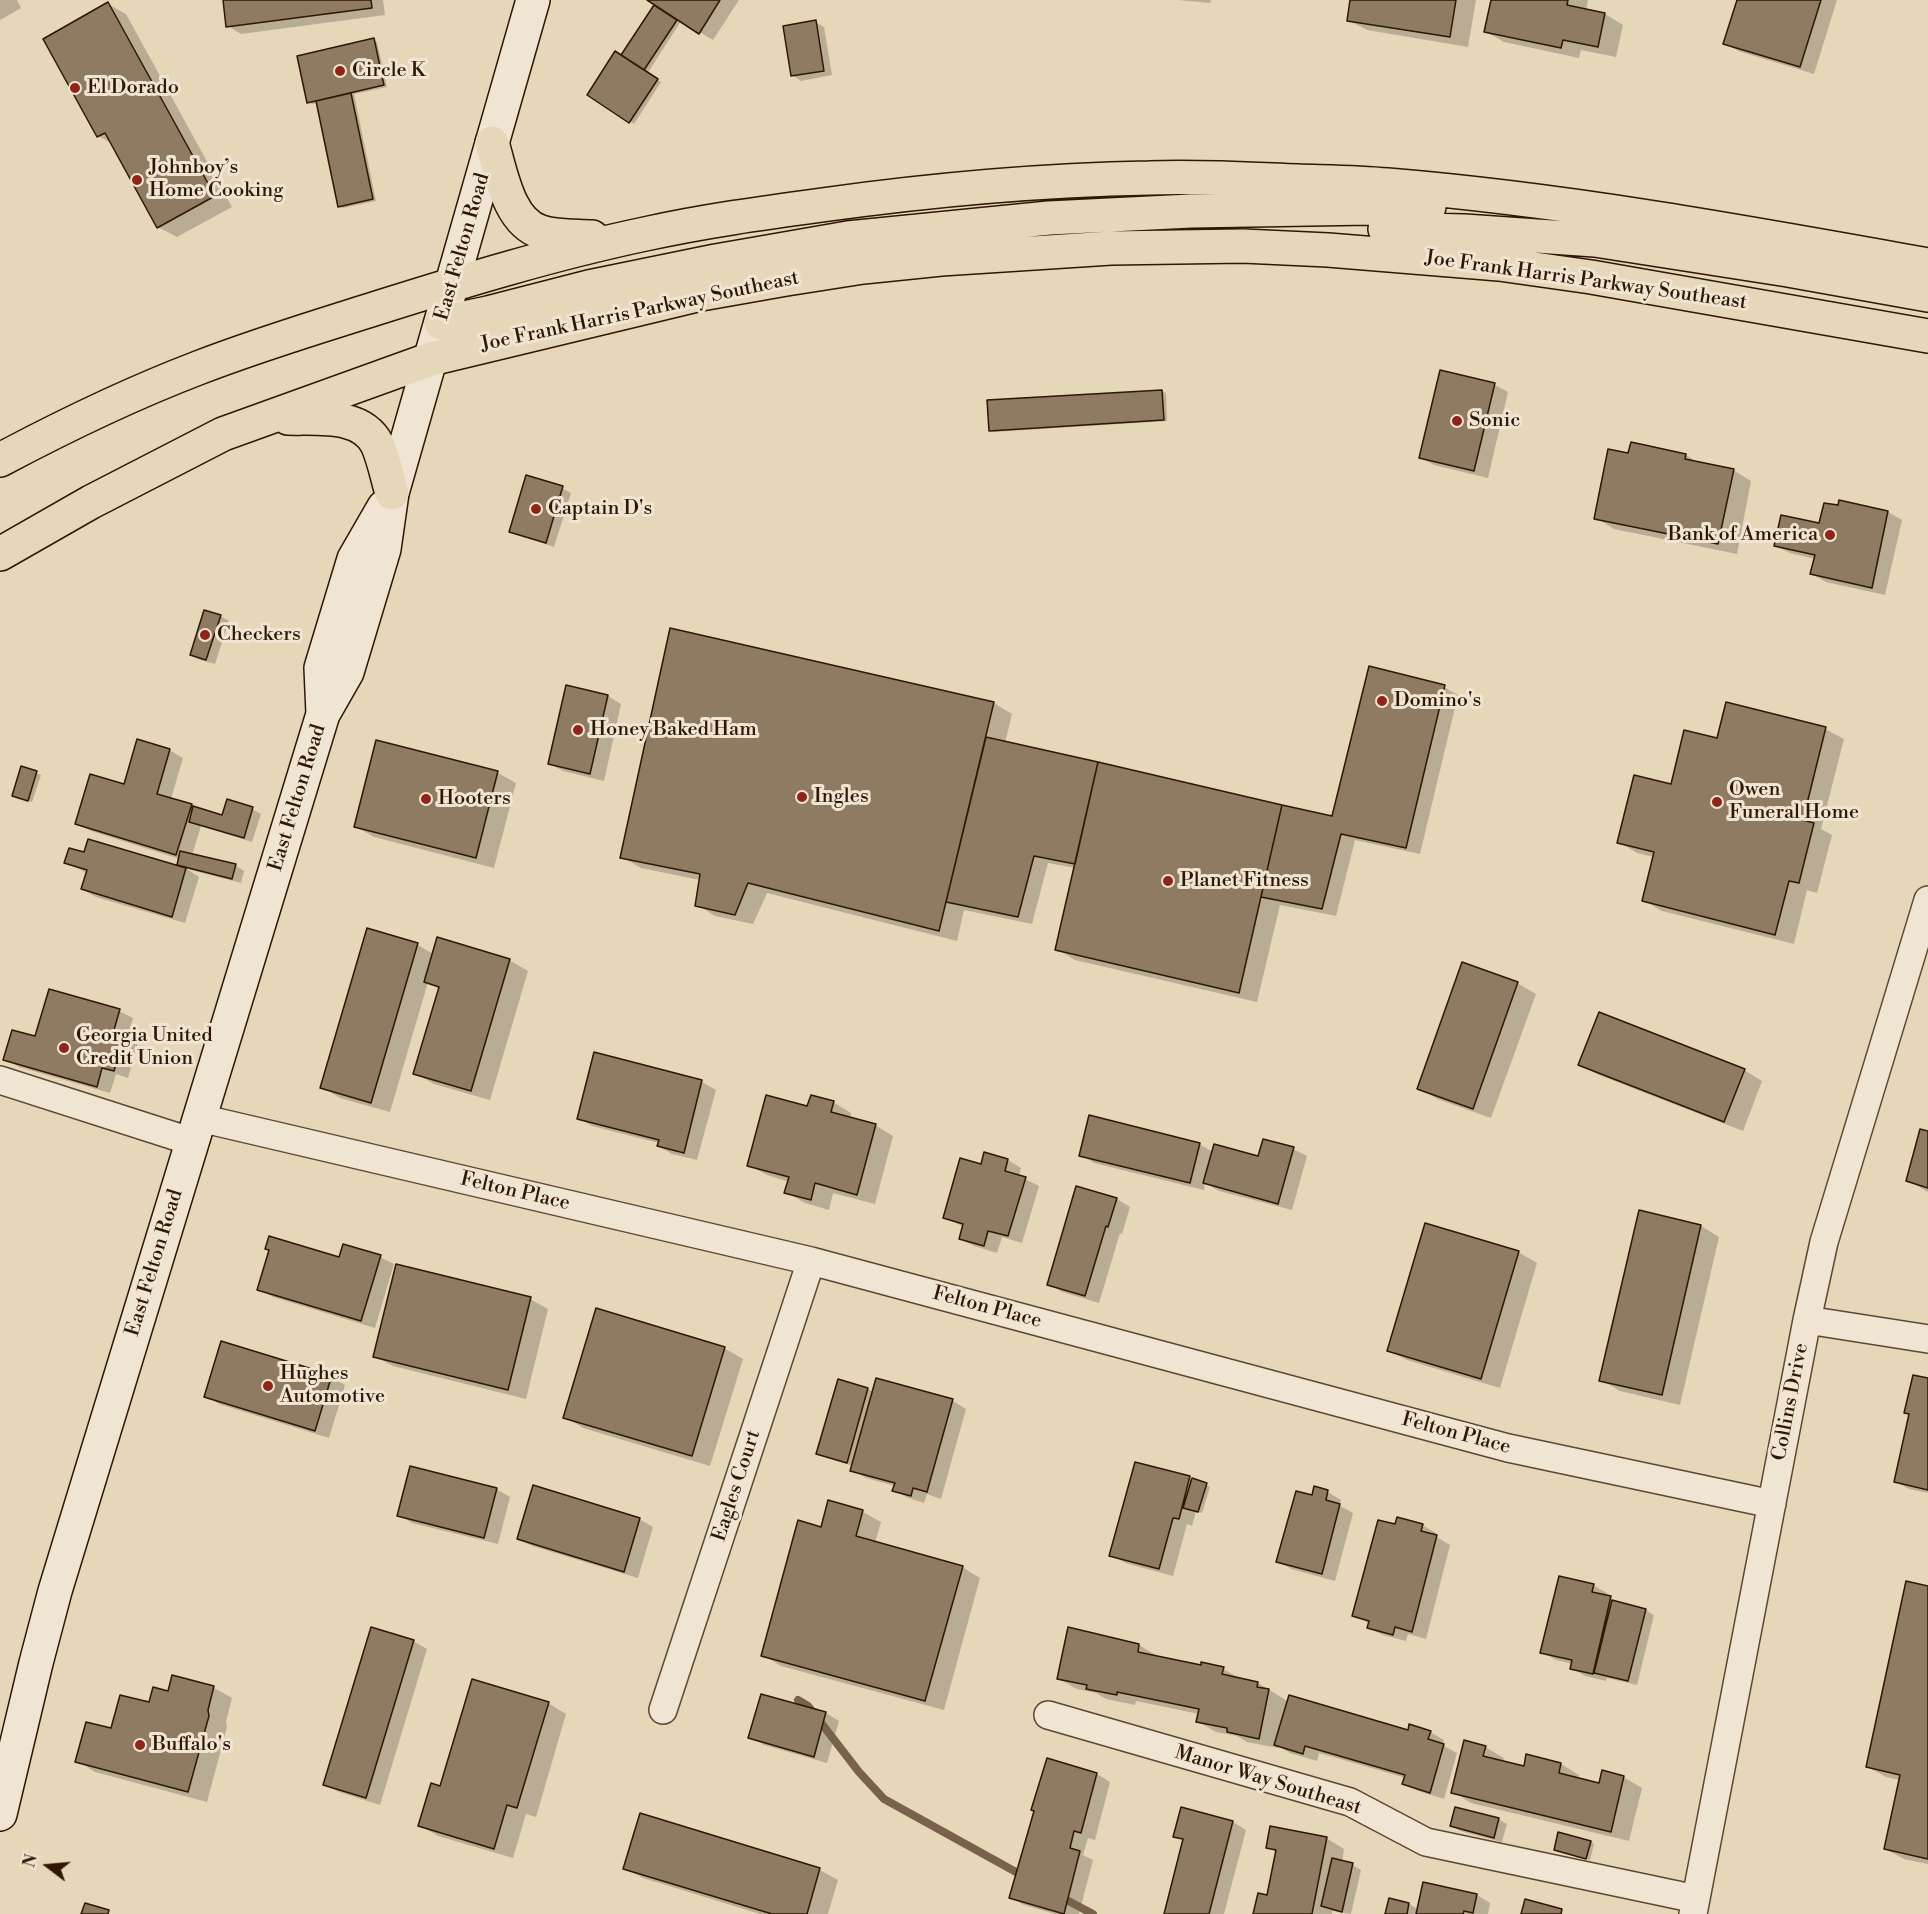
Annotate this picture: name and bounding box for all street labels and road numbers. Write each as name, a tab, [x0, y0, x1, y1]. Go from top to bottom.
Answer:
street label: East Felton Road	[430, 170, 496, 324]
street label: Joe Frank Harris Parkway Southeast	[1424, 247, 1748, 315]
street label: Joe Frank Harris Parkway Southeast	[479, 267, 801, 357]
street label: East Felton Road	[264, 722, 332, 874]
street label: Felton Place	[458, 1168, 572, 1216]
street label: East Felton Road	[121, 1187, 189, 1339]
street label: Felton Place	[930, 1282, 1044, 1334]
street label: Collins Drive	[1768, 1341, 1814, 1463]
street label: Felton Place	[1399, 1408, 1513, 1460]
street label: Eagles Court	[708, 1427, 766, 1545]
street label: Manor Way Southeast	[1172, 1741, 1364, 1821]

